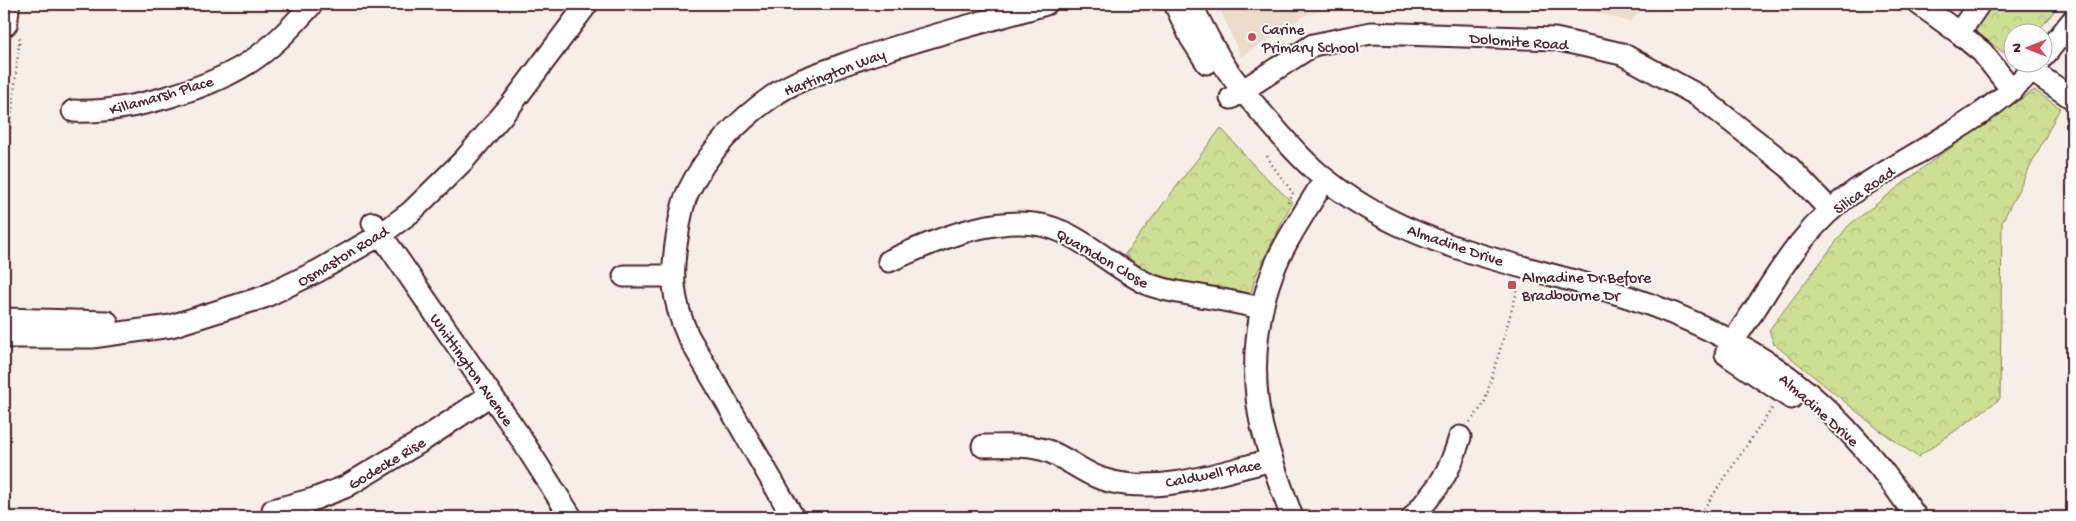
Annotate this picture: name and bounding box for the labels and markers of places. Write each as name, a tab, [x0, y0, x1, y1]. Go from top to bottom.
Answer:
place label: Carine Primary School	[1261, 22, 1359, 59]
marker: Carine Primary School	[1246, 31, 1258, 43]
place label: Almadine Dr Before Bradbourne Dr	[1521, 270, 1652, 307]
marker: Almadine Dr Before Bradbourne Dr	[1506, 279, 1518, 291]

